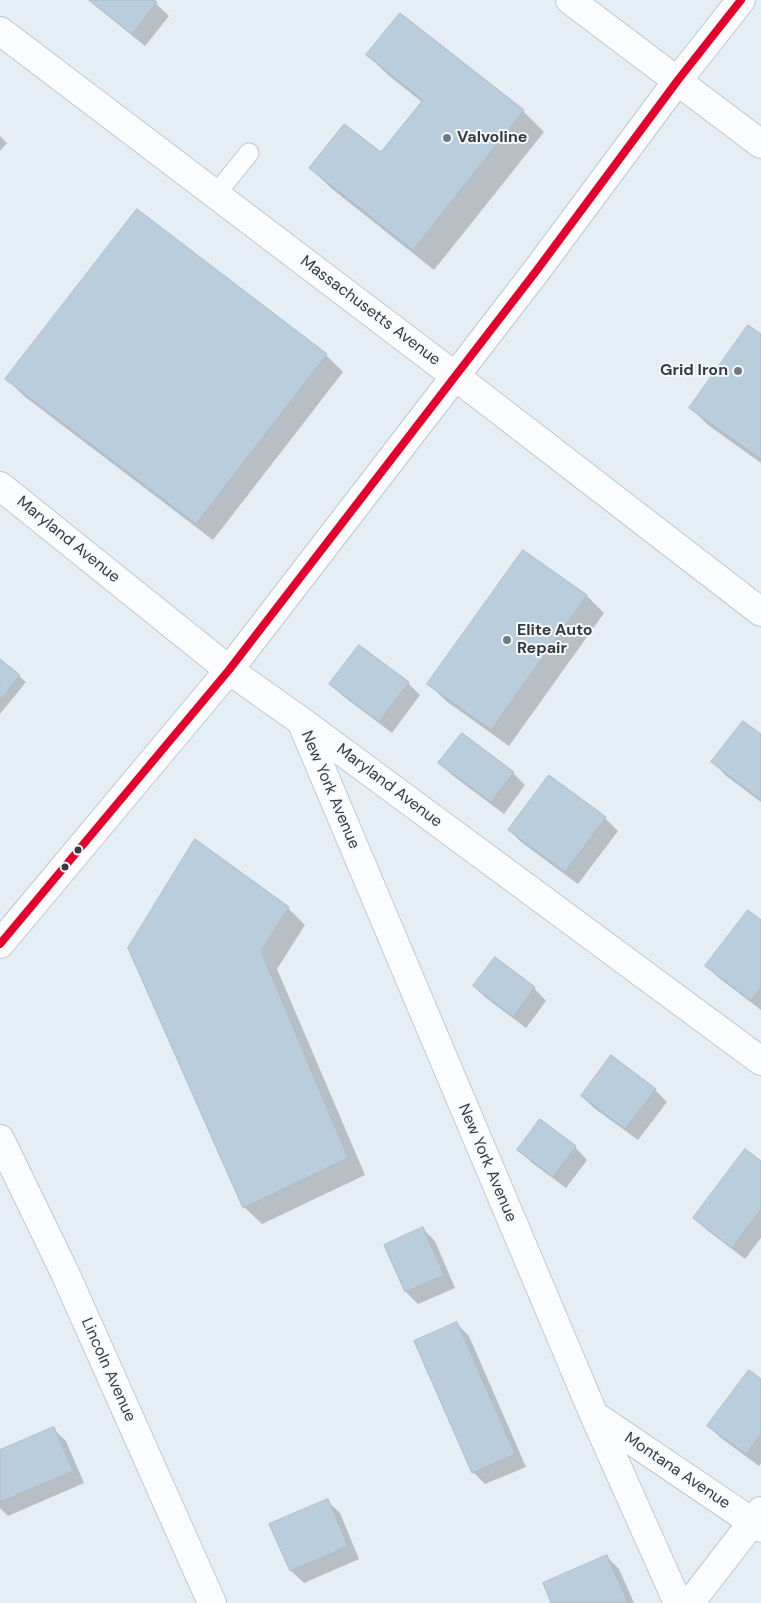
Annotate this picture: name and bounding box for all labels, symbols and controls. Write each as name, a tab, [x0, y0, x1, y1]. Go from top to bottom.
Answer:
place label: Valvoline	[457, 128, 528, 148]
marker: Valvoline	[441, 132, 453, 144]
street label: Massachusetts Avenue	[296, 252, 444, 370]
place label: Grid Iron	[660, 361, 728, 381]
marker: Grid Iron	[732, 365, 744, 377]
street label: Maryland Avenue	[13, 493, 123, 587]
place label: Elite Auto Repair	[517, 621, 593, 659]
marker: Elite Auto Repair	[501, 634, 513, 646]
street label: New York Avenue	[296, 728, 364, 852]
street label: Maryland Avenue	[332, 740, 446, 832]
unlabelled marker	[73, 845, 83, 855]
unlabelled marker	[60, 862, 70, 872]
street label: New York Avenue	[453, 1101, 521, 1225]
street label: Lincoln Avenue	[77, 1315, 139, 1425]
street label: Montana Avenue	[620, 1428, 734, 1514]

